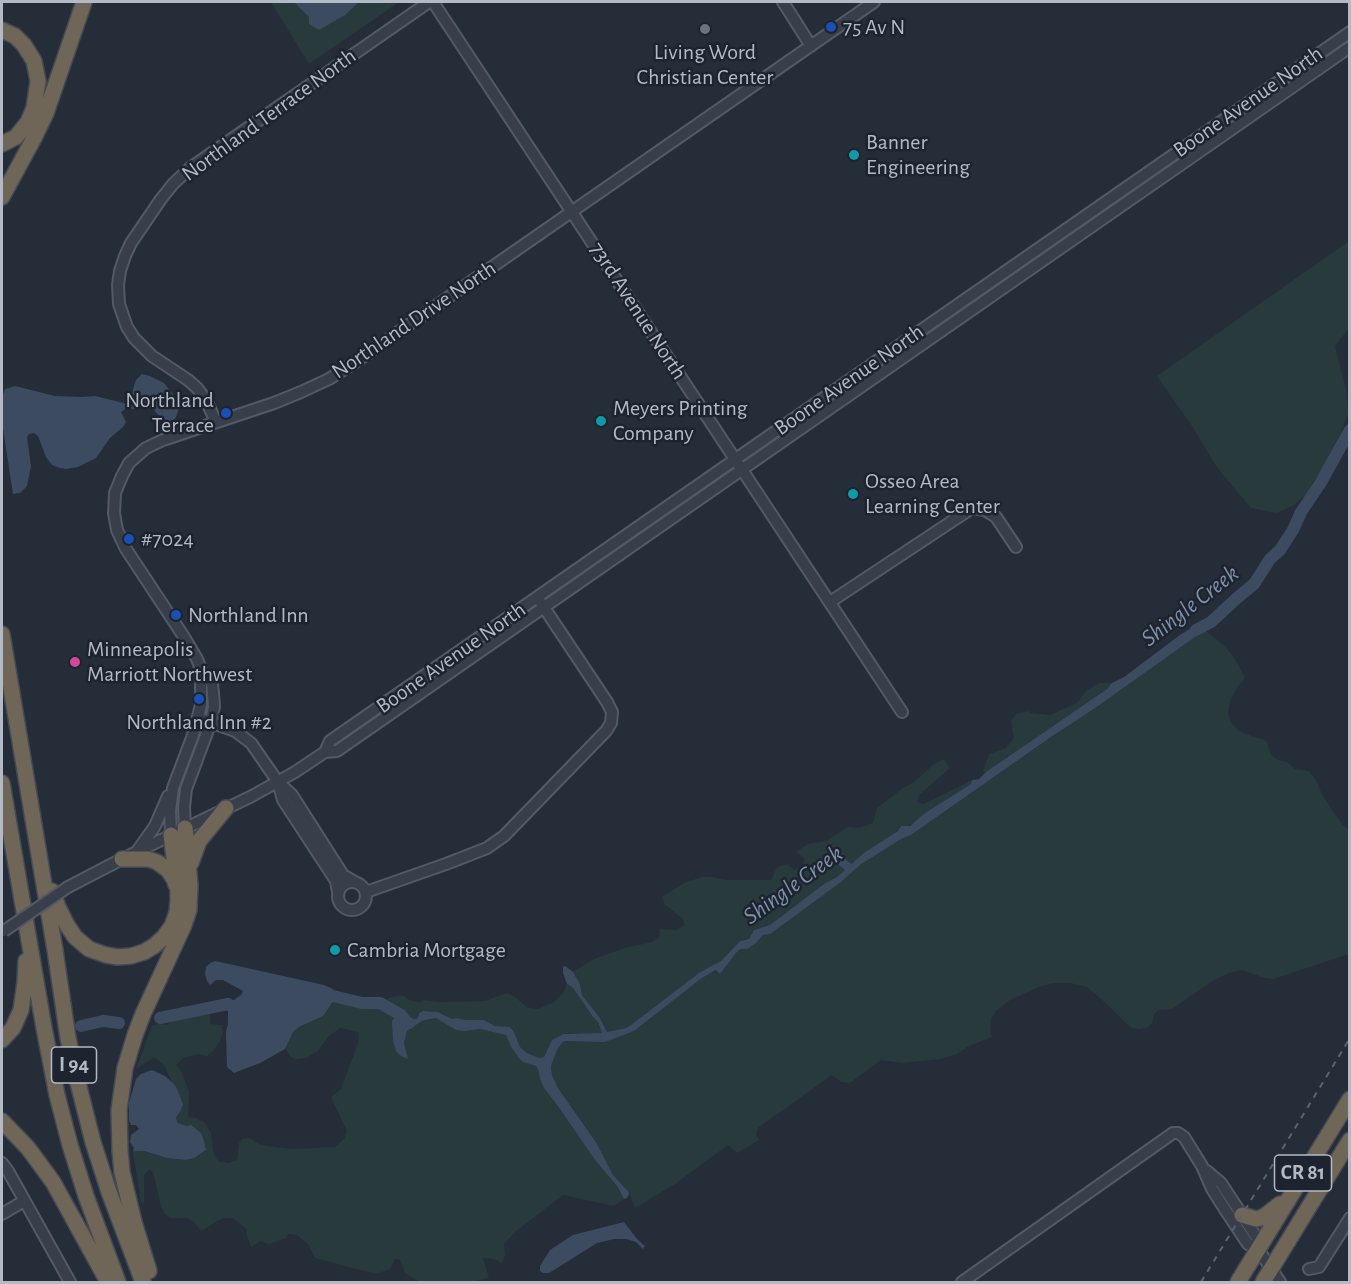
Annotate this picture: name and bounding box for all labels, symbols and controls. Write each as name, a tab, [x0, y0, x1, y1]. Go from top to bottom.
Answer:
place label: 75 Av N	[843, 14, 905, 40]
marker: 75 Av N	[824, 20, 838, 34]
marker: Living Word Christian Center	[698, 22, 712, 36]
place label: Living Word Christian Center	[637, 39, 773, 90]
street label: Boone Avenue North	[1168, 41, 1328, 163]
street label: Northland Terrace North	[177, 43, 361, 187]
place label: Banner Engineering	[866, 129, 970, 180]
marker: Banner Engineering	[847, 148, 861, 162]
street label: 73rd Avenue North	[584, 237, 692, 385]
street label: Northland Drive North	[327, 255, 501, 385]
street label: Boone Avenue North	[769, 319, 929, 441]
place label: Northland Terrace	[125, 387, 214, 439]
place label: Meyers Printing Company	[613, 395, 747, 446]
marker: Northland Terrace	[219, 406, 233, 420]
marker: Meyers Printing Company	[594, 414, 608, 428]
place label: Osseo Area Learning Center	[865, 468, 1000, 520]
marker: Osseo Area Learning Center	[846, 487, 860, 501]
place label: #7024	[141, 526, 194, 552]
marker: #7024	[122, 532, 136, 546]
water label: Shingle Creek	[1135, 559, 1245, 653]
street label: Boone Avenue North	[371, 597, 531, 719]
place label: Northland Inn	[188, 602, 309, 628]
marker: Northland Inn	[169, 608, 183, 622]
place label: Minneapolis Marriott Northwest	[87, 636, 252, 688]
marker: Minneapolis Marriott Northwest	[68, 655, 82, 669]
marker: Northland Inn #2	[192, 692, 206, 706]
place label: Northland Inn #2	[126, 709, 272, 735]
water label: Shingle Creek	[738, 839, 848, 931]
place label: Cambria Mortgage	[347, 937, 506, 963]
marker: Cambria Mortgage	[328, 943, 342, 957]
road number: I 94	[52, 1047, 97, 1083]
road number: CR 81	[1274, 1155, 1332, 1191]

